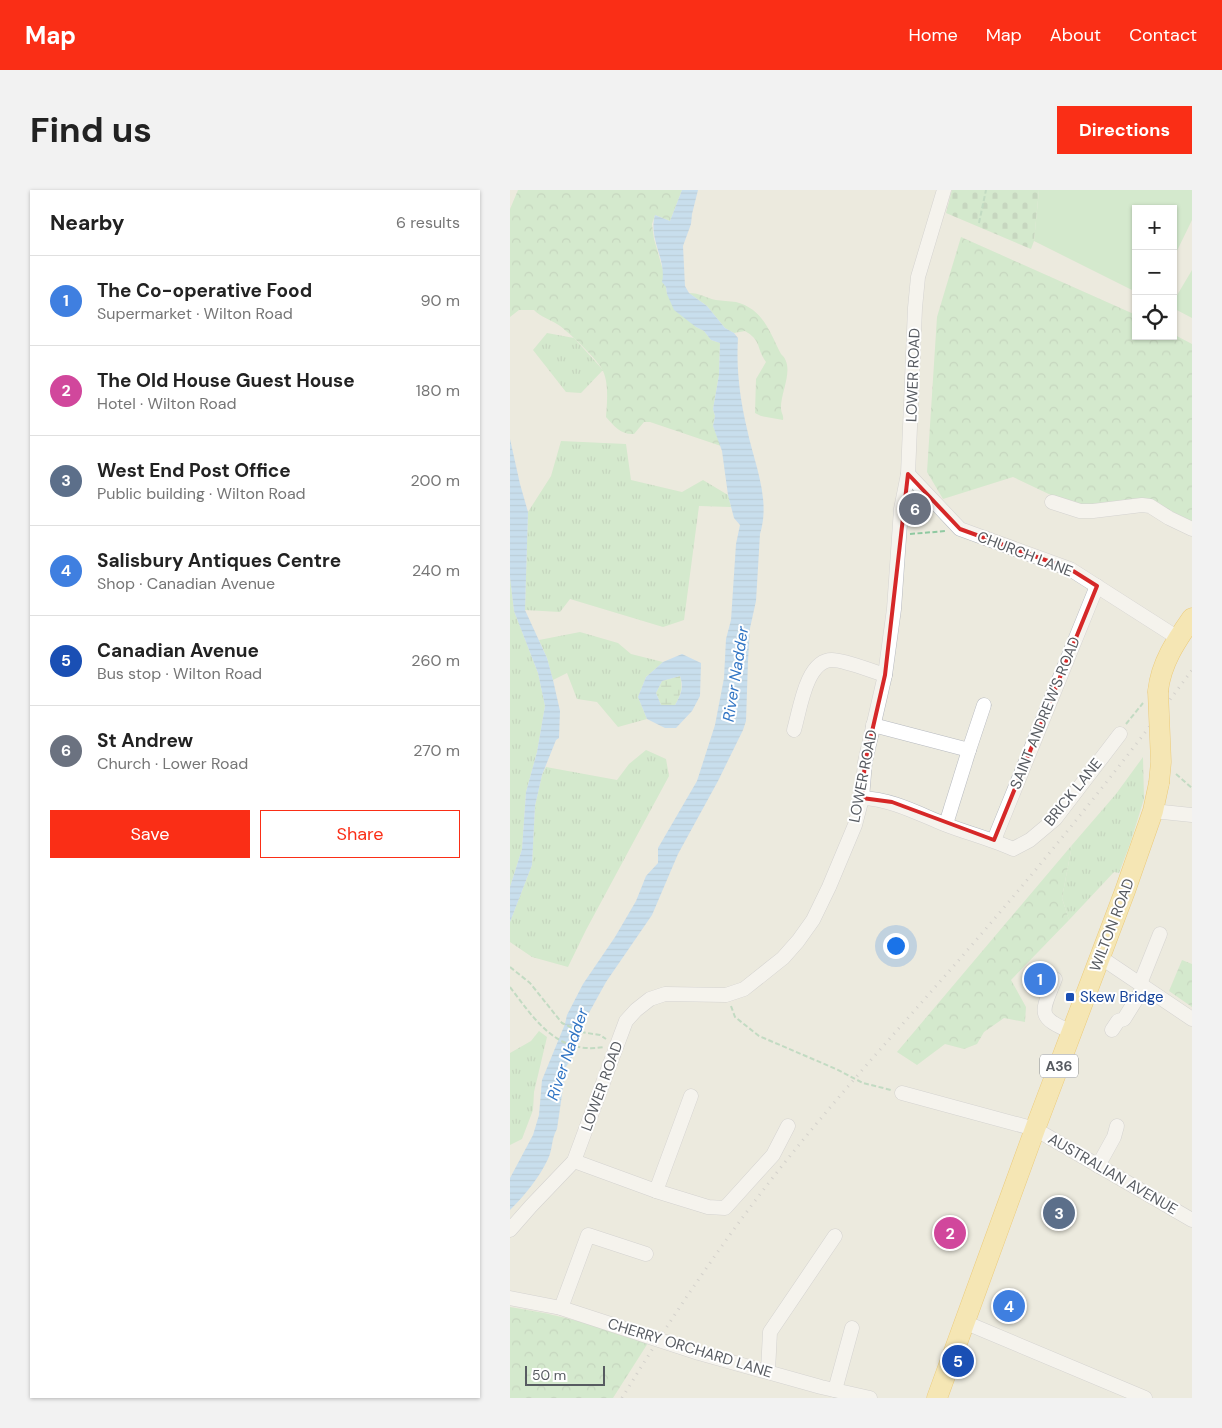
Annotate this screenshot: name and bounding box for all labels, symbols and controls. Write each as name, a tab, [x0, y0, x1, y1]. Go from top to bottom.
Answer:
text: Map	[25, 20, 76, 51]
text: Home	[908, 23, 958, 47]
text: Map	[986, 23, 1022, 47]
text: About	[1050, 23, 1101, 47]
text: Contact	[1129, 23, 1197, 47]
button: Directions	[1057, 106, 1192, 154]
text: Find us	[30, 107, 152, 153]
map controls	[1132, 205, 1177, 340]
button: +	[1132, 205, 1177, 250]
text: Nearby	[50, 209, 124, 237]
text: 6 results	[396, 212, 460, 233]
button: −	[1132, 250, 1177, 295]
text: The Co-operative Food	[97, 278, 312, 303]
text: 1	[63, 290, 69, 311]
text: 90 m	[420, 290, 460, 311]
button: locate	[1132, 295, 1177, 340]
text: Supermarket · Wilton Road	[97, 303, 293, 324]
street label: LOWER ROAD	[901, 328, 925, 422]
text: The Old House Guest House	[97, 368, 355, 393]
text: 2	[61, 380, 71, 401]
text: 180 m	[416, 380, 460, 401]
text: Hotel · Wilton Road	[97, 393, 237, 414]
text: West End Post Office	[97, 458, 291, 483]
text: 3	[61, 470, 71, 491]
text: 200 m	[411, 470, 460, 491]
text: Public building · Wilton Road	[97, 483, 306, 504]
pin: 6	[899, 490, 931, 528]
street label: CHURCH LANE	[974, 526, 1076, 582]
text: Salisbury Antiques Centre	[97, 548, 341, 573]
text: 4	[61, 560, 71, 581]
text: 240 m	[412, 560, 460, 581]
text: Shop · Canadian Avenue	[97, 573, 275, 594]
water label: River Nadder	[718, 624, 754, 723]
street label: SAINT ANDREW'S ROAD	[1005, 634, 1085, 792]
text: Canadian Avenue	[97, 638, 259, 663]
text: 5	[61, 650, 71, 671]
text: 260 m	[411, 650, 460, 671]
text: Bus stop · Wilton Road	[97, 663, 262, 684]
text: St Andrew	[97, 728, 193, 753]
street label: LOWER ROAD	[844, 728, 882, 824]
text: 6	[61, 740, 71, 761]
text: 270 m	[413, 740, 460, 761]
text: Church · Lower Road	[97, 753, 248, 774]
street label: BRICK LANE	[1040, 754, 1106, 830]
button: Save	[50, 810, 250, 858]
button: Share	[260, 810, 460, 858]
street label: WILTON ROAD	[1085, 876, 1139, 974]
your location	[883, 933, 909, 959]
pin: 1	[1024, 960, 1056, 998]
place label: Skew Bridge	[1080, 987, 1164, 1007]
marker: Skew Bridge	[1064, 991, 1076, 1003]
water label: River Nadder	[542, 1004, 593, 1103]
street label: LOWER ROAD	[577, 1038, 627, 1134]
road number: A36	[1040, 1054, 1078, 1078]
street label: AUSTRALIAN AVENUE	[1045, 1129, 1181, 1219]
pin: 3	[1043, 1194, 1075, 1232]
pin: 2	[934, 1214, 966, 1252]
pin: 4	[993, 1287, 1025, 1325]
street label: CHERRY ORCHARD LANE	[605, 1313, 775, 1383]
pin: 5	[942, 1342, 974, 1380]
scale bar	[525, 1363, 605, 1386]
text: 50 m	[532, 1366, 566, 1384]

